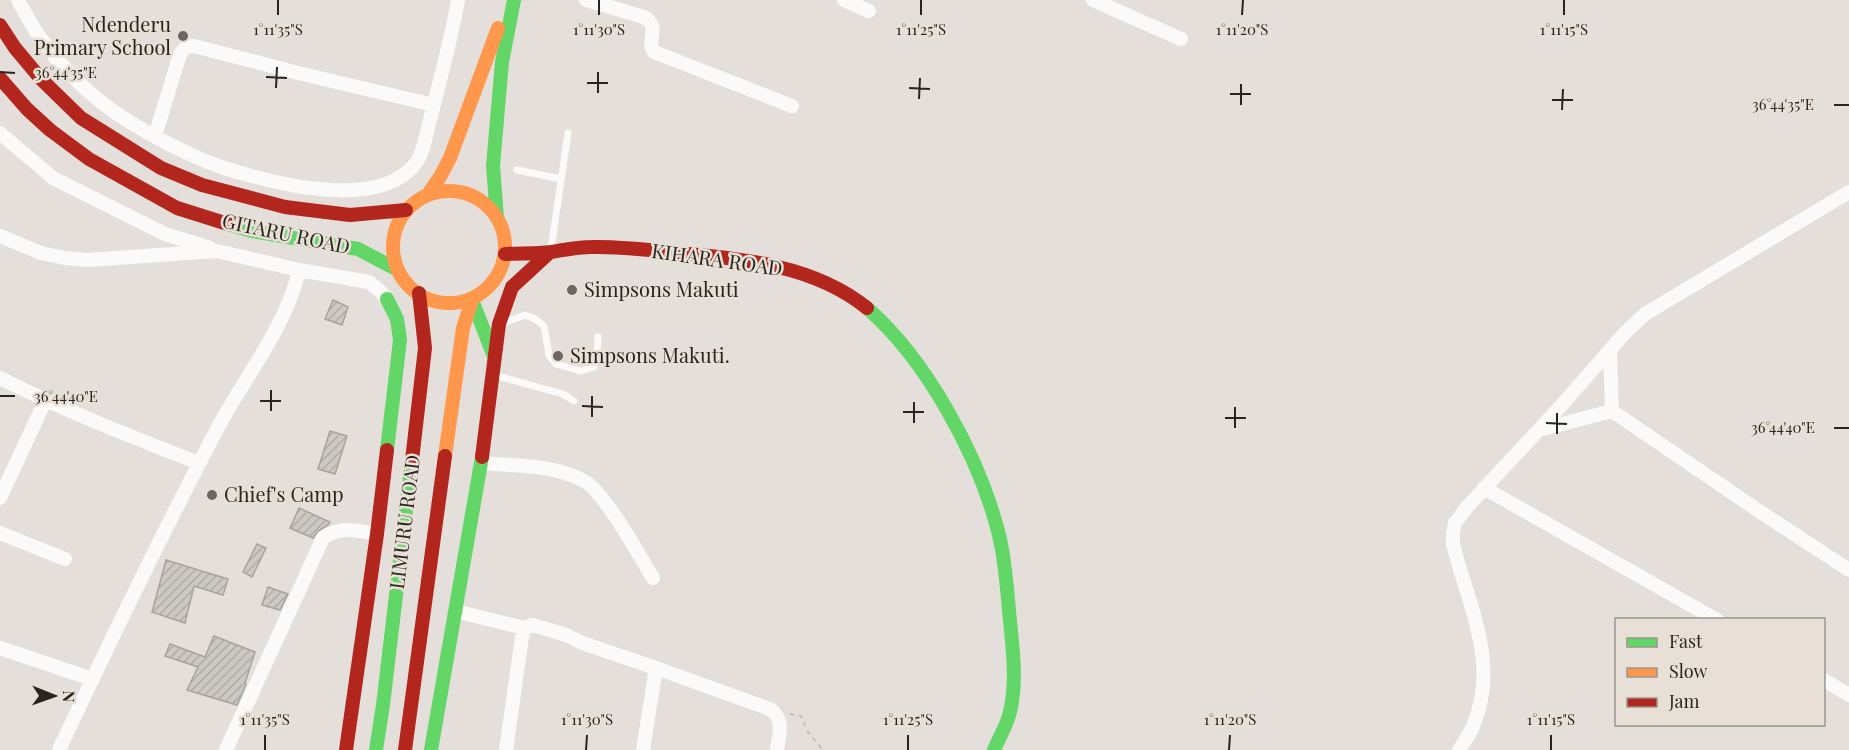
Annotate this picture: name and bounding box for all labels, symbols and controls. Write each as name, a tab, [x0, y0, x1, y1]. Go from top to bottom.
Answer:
place label: Ndenderu Primary School	[34, 10, 171, 60]
text: 1°11'35"S	[253, 19, 303, 39]
text: 1°11'30"S	[573, 19, 625, 39]
text: 1°11'25"S	[896, 19, 946, 39]
text: 1°11'20"S	[1216, 19, 1268, 39]
text: 1°11'15"S	[1540, 19, 1588, 39]
marker: Ndenderu Primary School	[176, 29, 190, 43]
text: 36°44'35"E	[35, 62, 97, 82]
text: 36°44'35"E	[1752, 94, 1814, 114]
street label: GITARU ROAD	[220, 206, 353, 259]
street label: KIHARA ROAD	[650, 236, 784, 281]
place label: Simpsons Makuti	[584, 275, 739, 302]
marker: Simpsons Makuti	[565, 283, 579, 297]
place label: Simpsons Makuti.	[570, 341, 730, 368]
marker: Simpsons Makuti.	[551, 349, 565, 363]
text: 36°44'40"E	[34, 386, 98, 406]
text: 36°44'40"E	[1751, 417, 1815, 437]
street label: LIMURU ROAD	[382, 453, 425, 591]
place label: Chief's Camp	[224, 480, 344, 507]
marker: Chief's Camp	[205, 488, 219, 502]
legend	[1615, 618, 1825, 726]
text: Fast	[1669, 629, 1703, 653]
text: Slow	[1669, 659, 1707, 683]
north arrow	[24, 666, 84, 726]
text: Jam	[1668, 689, 1699, 713]
text: N	[59, 690, 80, 703]
text: 1°11'35"S	[240, 709, 290, 729]
text: 1°11'30"S	[561, 709, 613, 729]
text: 1°11'25"S	[883, 709, 933, 729]
text: 1°11'20"S	[1204, 709, 1256, 729]
text: 1°11'15"S	[1527, 709, 1575, 729]

